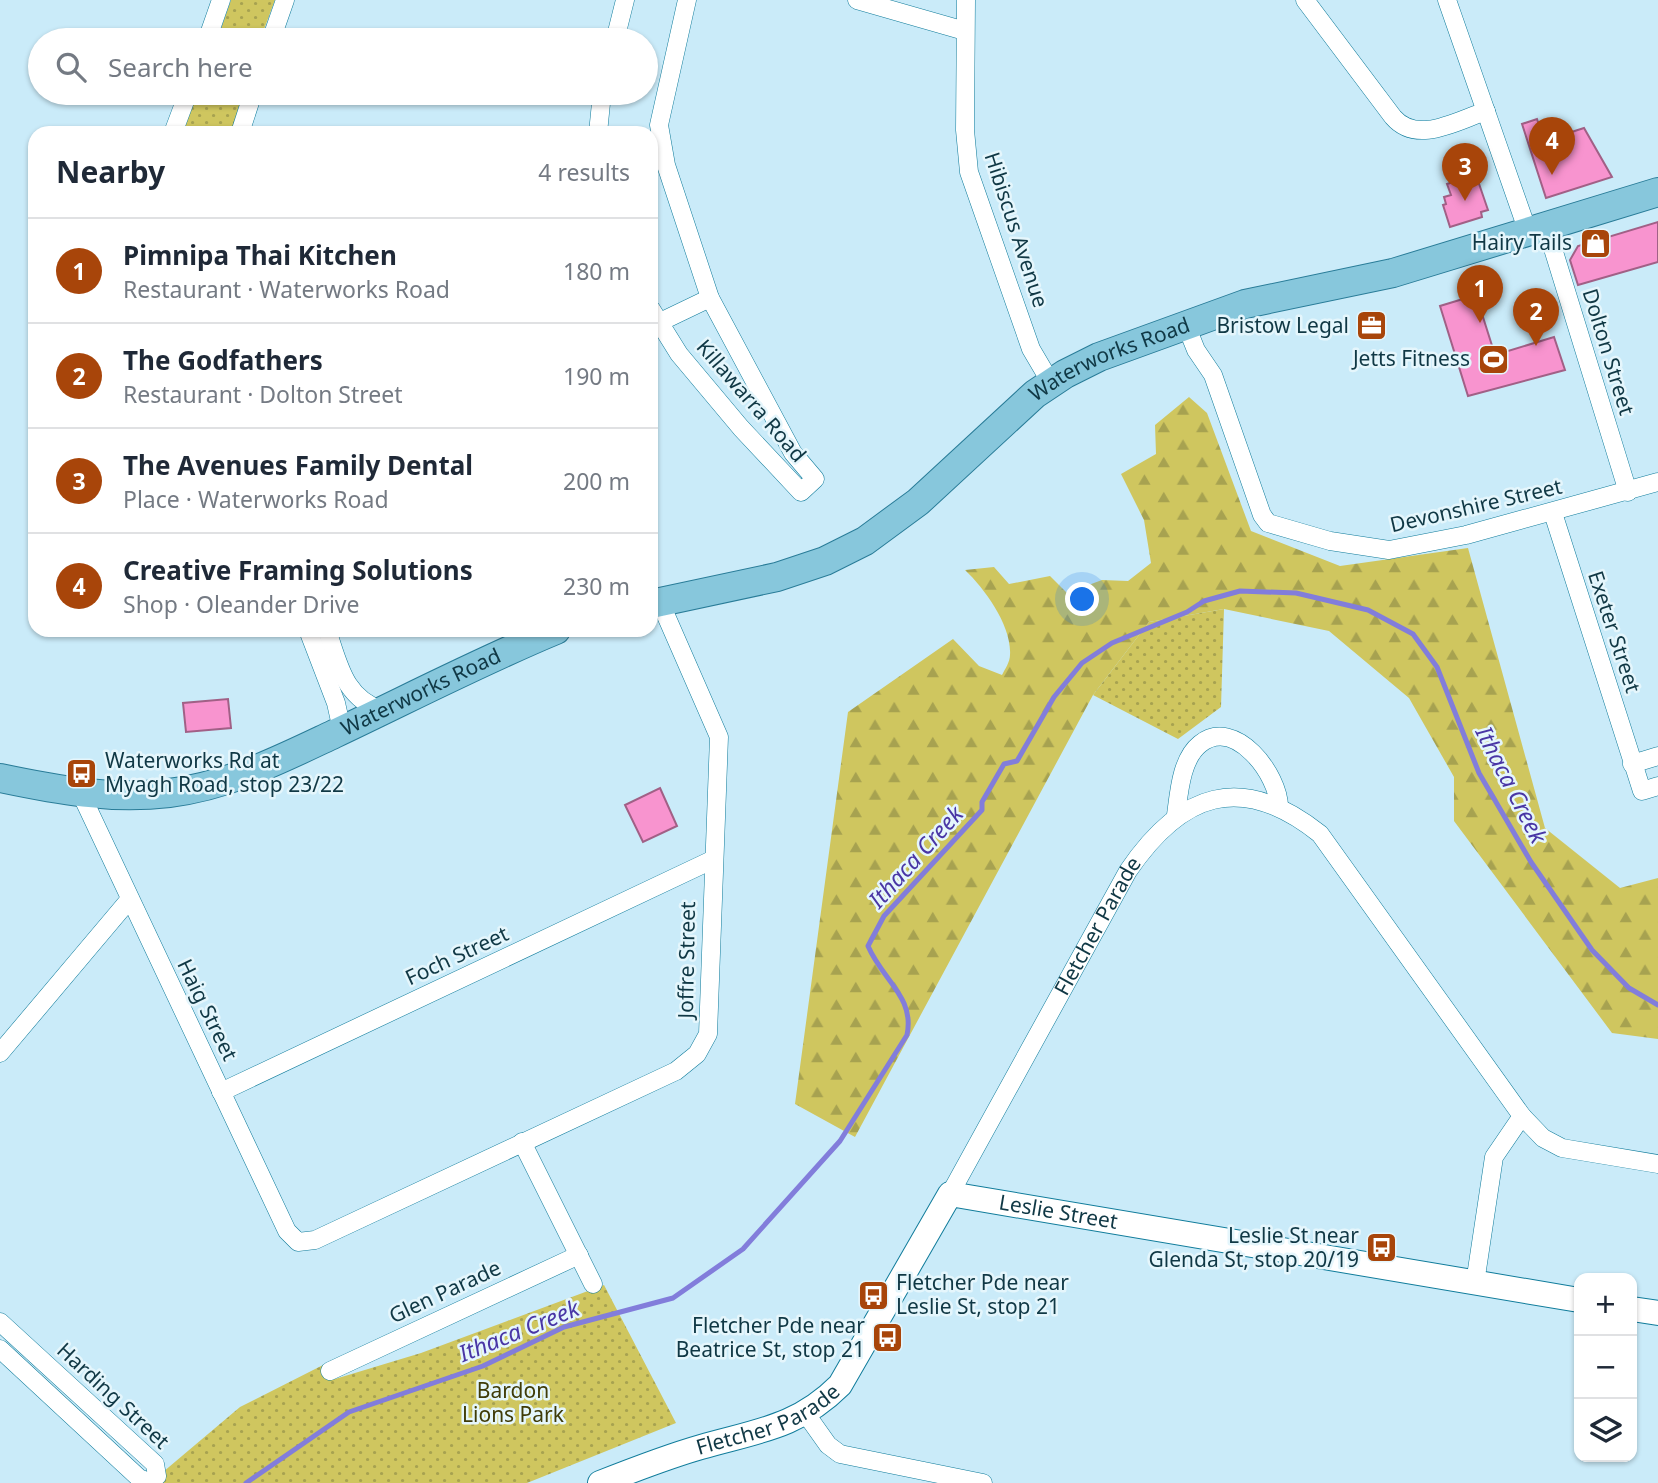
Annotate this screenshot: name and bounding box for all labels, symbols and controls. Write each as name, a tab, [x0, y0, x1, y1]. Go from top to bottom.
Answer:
search box	[28, 28, 658, 105]
icon: search	[52, 48, 90, 86]
text: Search here	[108, 49, 253, 85]
pin: 4	[1529, 117, 1575, 175]
pin: 3	[1442, 143, 1488, 201]
street label: Hibiscus Avenue	[979, 148, 1055, 311]
text: Nearby	[56, 151, 165, 192]
text: 4 results	[538, 156, 630, 188]
shop icon: Hairy Tails	[1578, 226, 1612, 260]
place label: Hairy Tails	[1472, 228, 1572, 256]
text: Pimnipa Thai Kitchen	[123, 237, 397, 273]
text: 1	[72, 255, 86, 287]
text: 180 m	[563, 255, 630, 287]
pin: 1	[1457, 265, 1503, 323]
text: Restaurant · Waterworks Road	[123, 273, 450, 305]
street label: Dolton Street	[1576, 285, 1642, 419]
pin: 2	[1513, 288, 1559, 346]
office icon: Bristow Legal	[1355, 309, 1389, 343]
street label: Waterworks Road	[1023, 310, 1194, 407]
place label: Bristow Legal	[1216, 311, 1349, 339]
street label: Killawarra Road	[691, 333, 813, 468]
text: The Godfathers	[123, 342, 323, 378]
sports icon: Jetts Fitness	[1476, 342, 1510, 376]
place label: Jetts Fitness	[1351, 344, 1470, 372]
text: 2	[72, 360, 86, 392]
text: 190 m	[563, 360, 630, 392]
text: Restaurant · Dolton Street	[123, 378, 403, 410]
text: The Avenues Family Dental	[123, 447, 473, 483]
text: 3	[72, 465, 86, 497]
text: 200 m	[563, 465, 630, 497]
street label: Devonshire Street	[1387, 472, 1565, 538]
text: Place · Waterworks Road	[123, 483, 389, 515]
text: Creative Framing Solutions	[123, 552, 473, 588]
street label: Exeter Street	[1582, 567, 1648, 697]
text: 4	[72, 570, 86, 602]
text: 230 m	[563, 570, 630, 602]
your location	[1065, 582, 1099, 616]
text: Shop · Oleander Drive	[123, 588, 360, 620]
street label: Waterworks Road	[336, 641, 505, 742]
water label: Ithaca Creek	[1468, 720, 1556, 850]
place label: Waterworks Rd at Myagh Road, stop 23/22	[105, 746, 344, 798]
bus stop icon: Waterworks Rd at Myagh Road, stop 23/22	[65, 756, 99, 790]
water label: Ithaca Creek	[860, 797, 971, 915]
street label: Fletcher Parade	[1047, 850, 1147, 1000]
street label: Joffre Street	[671, 901, 701, 1021]
street label: Foch Street	[400, 919, 513, 991]
street label: Haig Street	[171, 954, 245, 1065]
street label: Leslie Street	[997, 1188, 1120, 1235]
place label: Leslie St near Glenda St, stop 20/19	[1149, 1221, 1359, 1273]
bus stop icon: Leslie St near Glenda St, stop 20/19	[1365, 1231, 1399, 1265]
street label: Glen Parade	[384, 1253, 505, 1329]
place label: Fletcher Pde near Leslie St, stop 21	[896, 1268, 1069, 1320]
map controls	[1574, 1273, 1637, 1462]
button: +	[1574, 1273, 1637, 1336]
bus stop icon: Fletcher Pde near Leslie St, stop 21	[856, 1278, 890, 1312]
water label: Ithaca Creek	[453, 1291, 585, 1369]
place label: Fletcher Pde near Beatrice St, stop 21	[676, 1311, 865, 1363]
bus stop icon: Fletcher Pde near Beatrice St, stop 21	[871, 1321, 905, 1355]
street label: Harding Street	[52, 1336, 176, 1455]
button: −	[1574, 1336, 1637, 1399]
park label: Bardon Lions Park	[462, 1376, 565, 1428]
street label: Fletcher Parade	[693, 1377, 845, 1461]
button: layers	[1574, 1399, 1637, 1462]

